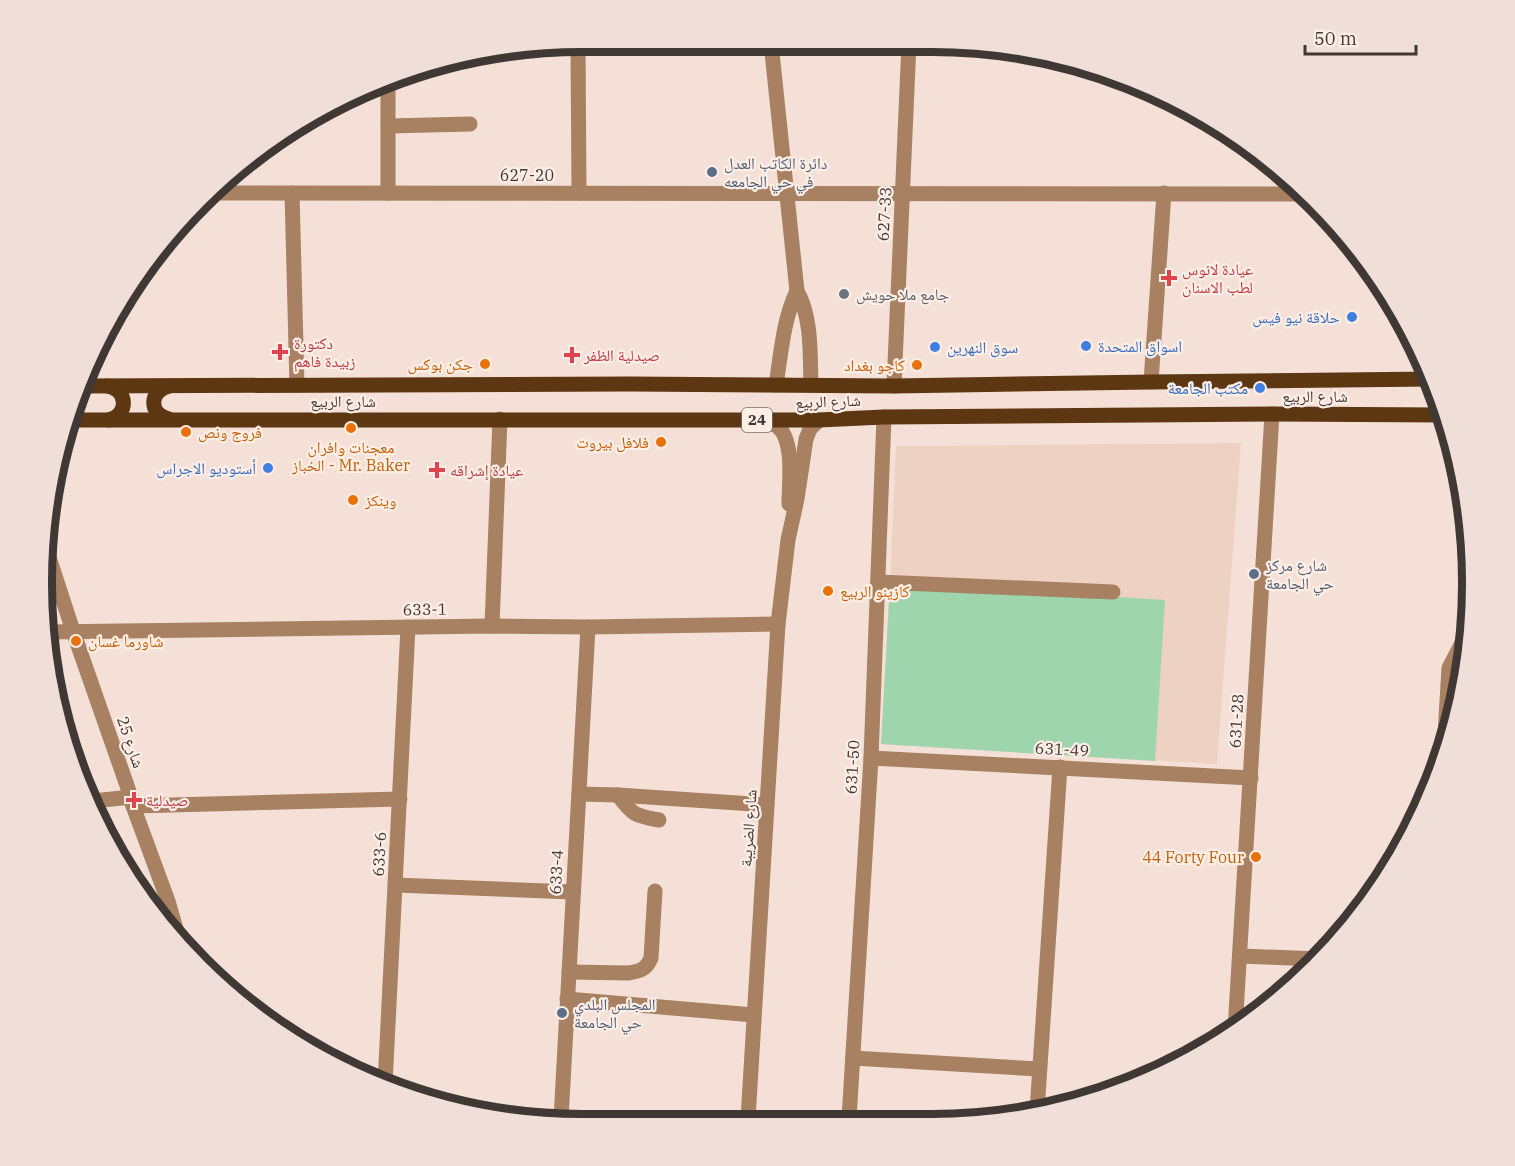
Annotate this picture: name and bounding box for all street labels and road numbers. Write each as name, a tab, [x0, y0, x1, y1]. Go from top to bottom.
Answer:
street label: 627-20	[500, 165, 554, 185]
street label: 627-33	[873, 186, 895, 242]
street label: شارع الربيع	[1282, 386, 1348, 407]
street label: شارع الربيع	[795, 390, 861, 413]
street label: شارع الربيع	[310, 391, 376, 412]
road number: 24	[742, 408, 772, 432]
street label: 633-1	[402, 599, 448, 619]
street label: 631-28	[1225, 693, 1247, 749]
street label: شارع 25	[112, 714, 149, 771]
street label: 631-49	[1034, 738, 1090, 760]
street label: 631-50	[841, 739, 863, 795]
street label: شارع الضريبة	[735, 789, 762, 867]
street label: 633-6	[368, 831, 390, 877]
street label: 633-4	[545, 849, 567, 895]

